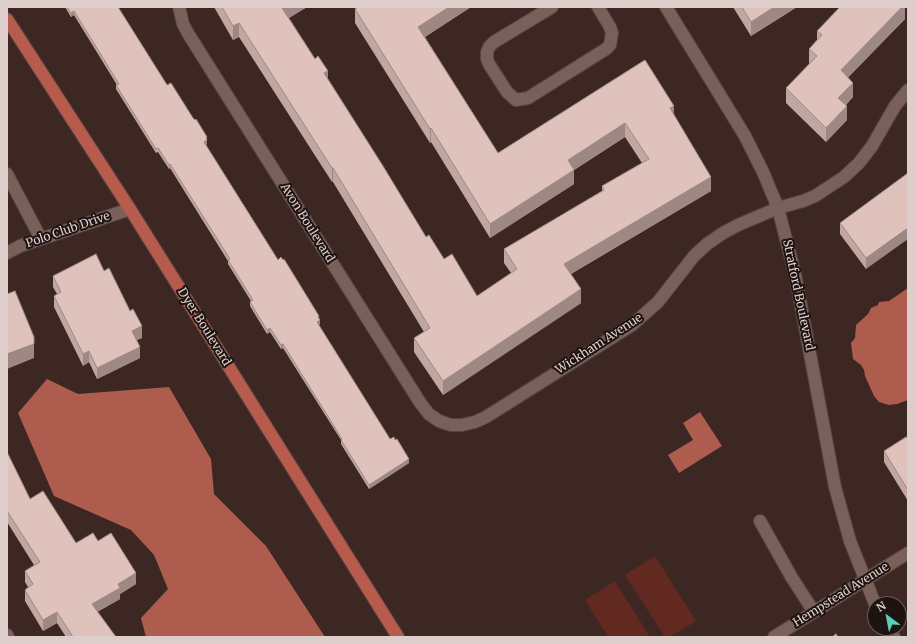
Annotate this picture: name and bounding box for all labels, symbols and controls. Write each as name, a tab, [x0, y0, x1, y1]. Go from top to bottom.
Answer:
street label: Avon Boulevard	[277, 181, 337, 265]
street label: Polo Club Drive	[24, 209, 112, 251]
street label: Stratford Boulevard	[779, 238, 817, 352]
street label: Dyer Boulevard	[174, 285, 234, 369]
street label: Wickham Avenue	[553, 311, 645, 377]
street label: Hempstead Avenue	[791, 560, 891, 630]
north arrow	[867, 596, 907, 636]
text: N	[874, 598, 889, 615]

